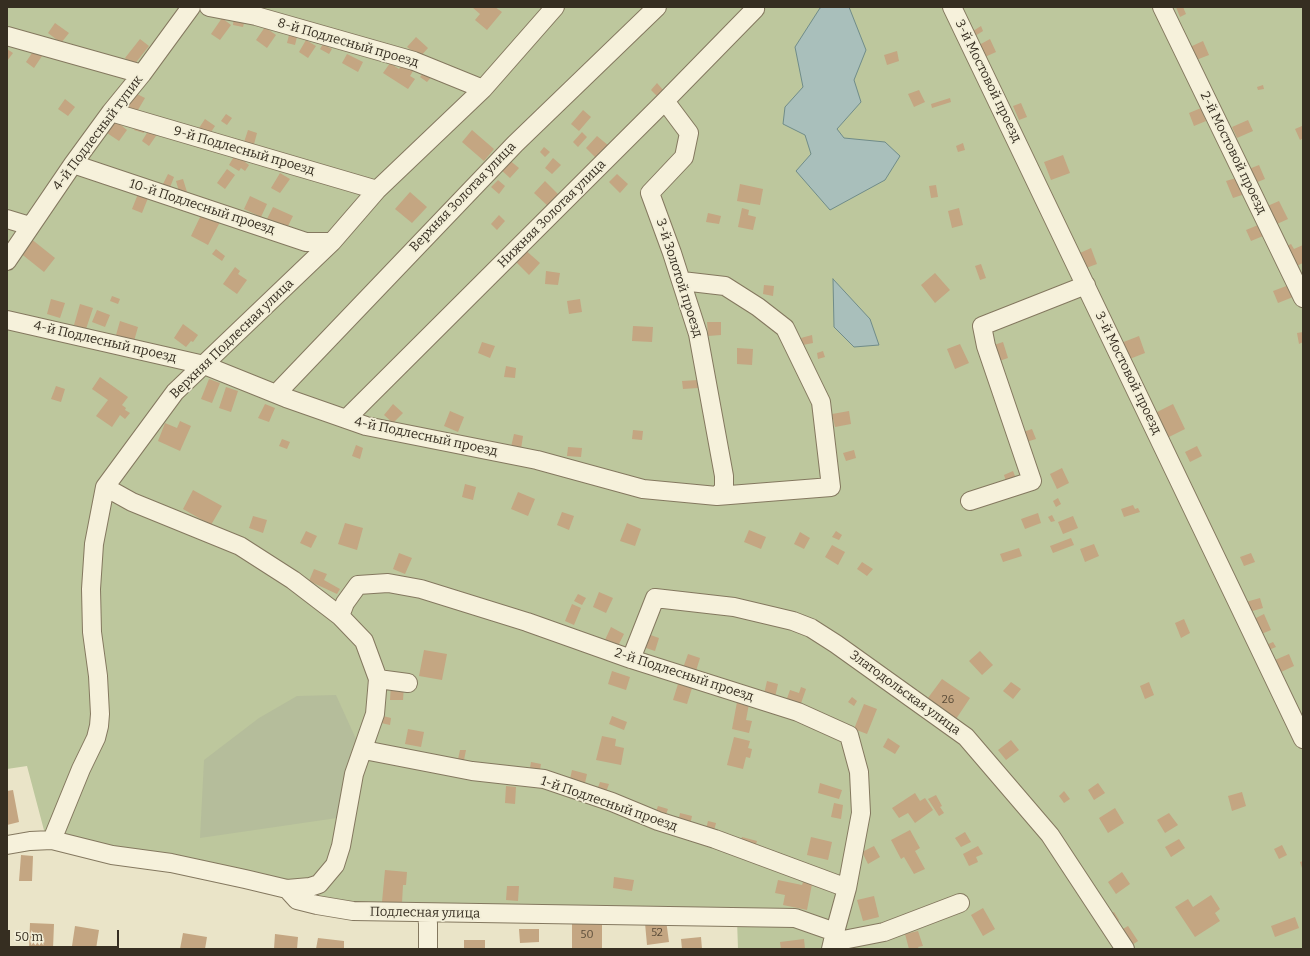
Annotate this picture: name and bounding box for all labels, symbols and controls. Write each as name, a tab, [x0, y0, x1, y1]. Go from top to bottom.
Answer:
street label: 8-й Подлесный проезд	[276, 15, 420, 71]
street label: 3-й Мостовой проезд	[952, 17, 1024, 145]
street label: 4-й Подлесный тупик	[50, 72, 146, 194]
street label: 2-й Мостовой проезд	[1197, 89, 1269, 217]
street label: 9-й Подлесный проезд	[172, 123, 316, 179]
street label: Верхняя Золотая улица	[407, 139, 519, 255]
street label: Нижняя Золотая улица	[495, 157, 609, 271]
street label: 10-й Подлесный проезд	[127, 176, 277, 238]
street label: 3-й Золотой проезд	[652, 217, 706, 339]
street label: Верхняя Подлесная улица	[167, 276, 297, 402]
street label: 3-й Мостовой проезд	[1092, 309, 1164, 437]
street label: 4-й Подлесный проезд	[32, 318, 178, 366]
street label: 4-й Подлесный проезд	[353, 414, 499, 460]
street label: 2-й Подлесный проезд	[612, 645, 756, 705]
street label: Златодольская улица	[846, 648, 964, 738]
house number: 26	[942, 693, 954, 707]
street label: 1-й Подлесный проезд	[539, 773, 679, 835]
street label: Подлесная улица	[370, 904, 480, 922]
scale bar	[10, 922, 121, 948]
house number: 52	[651, 926, 663, 940]
house number: 50	[581, 928, 593, 942]
text: 50 m	[15, 930, 43, 944]

